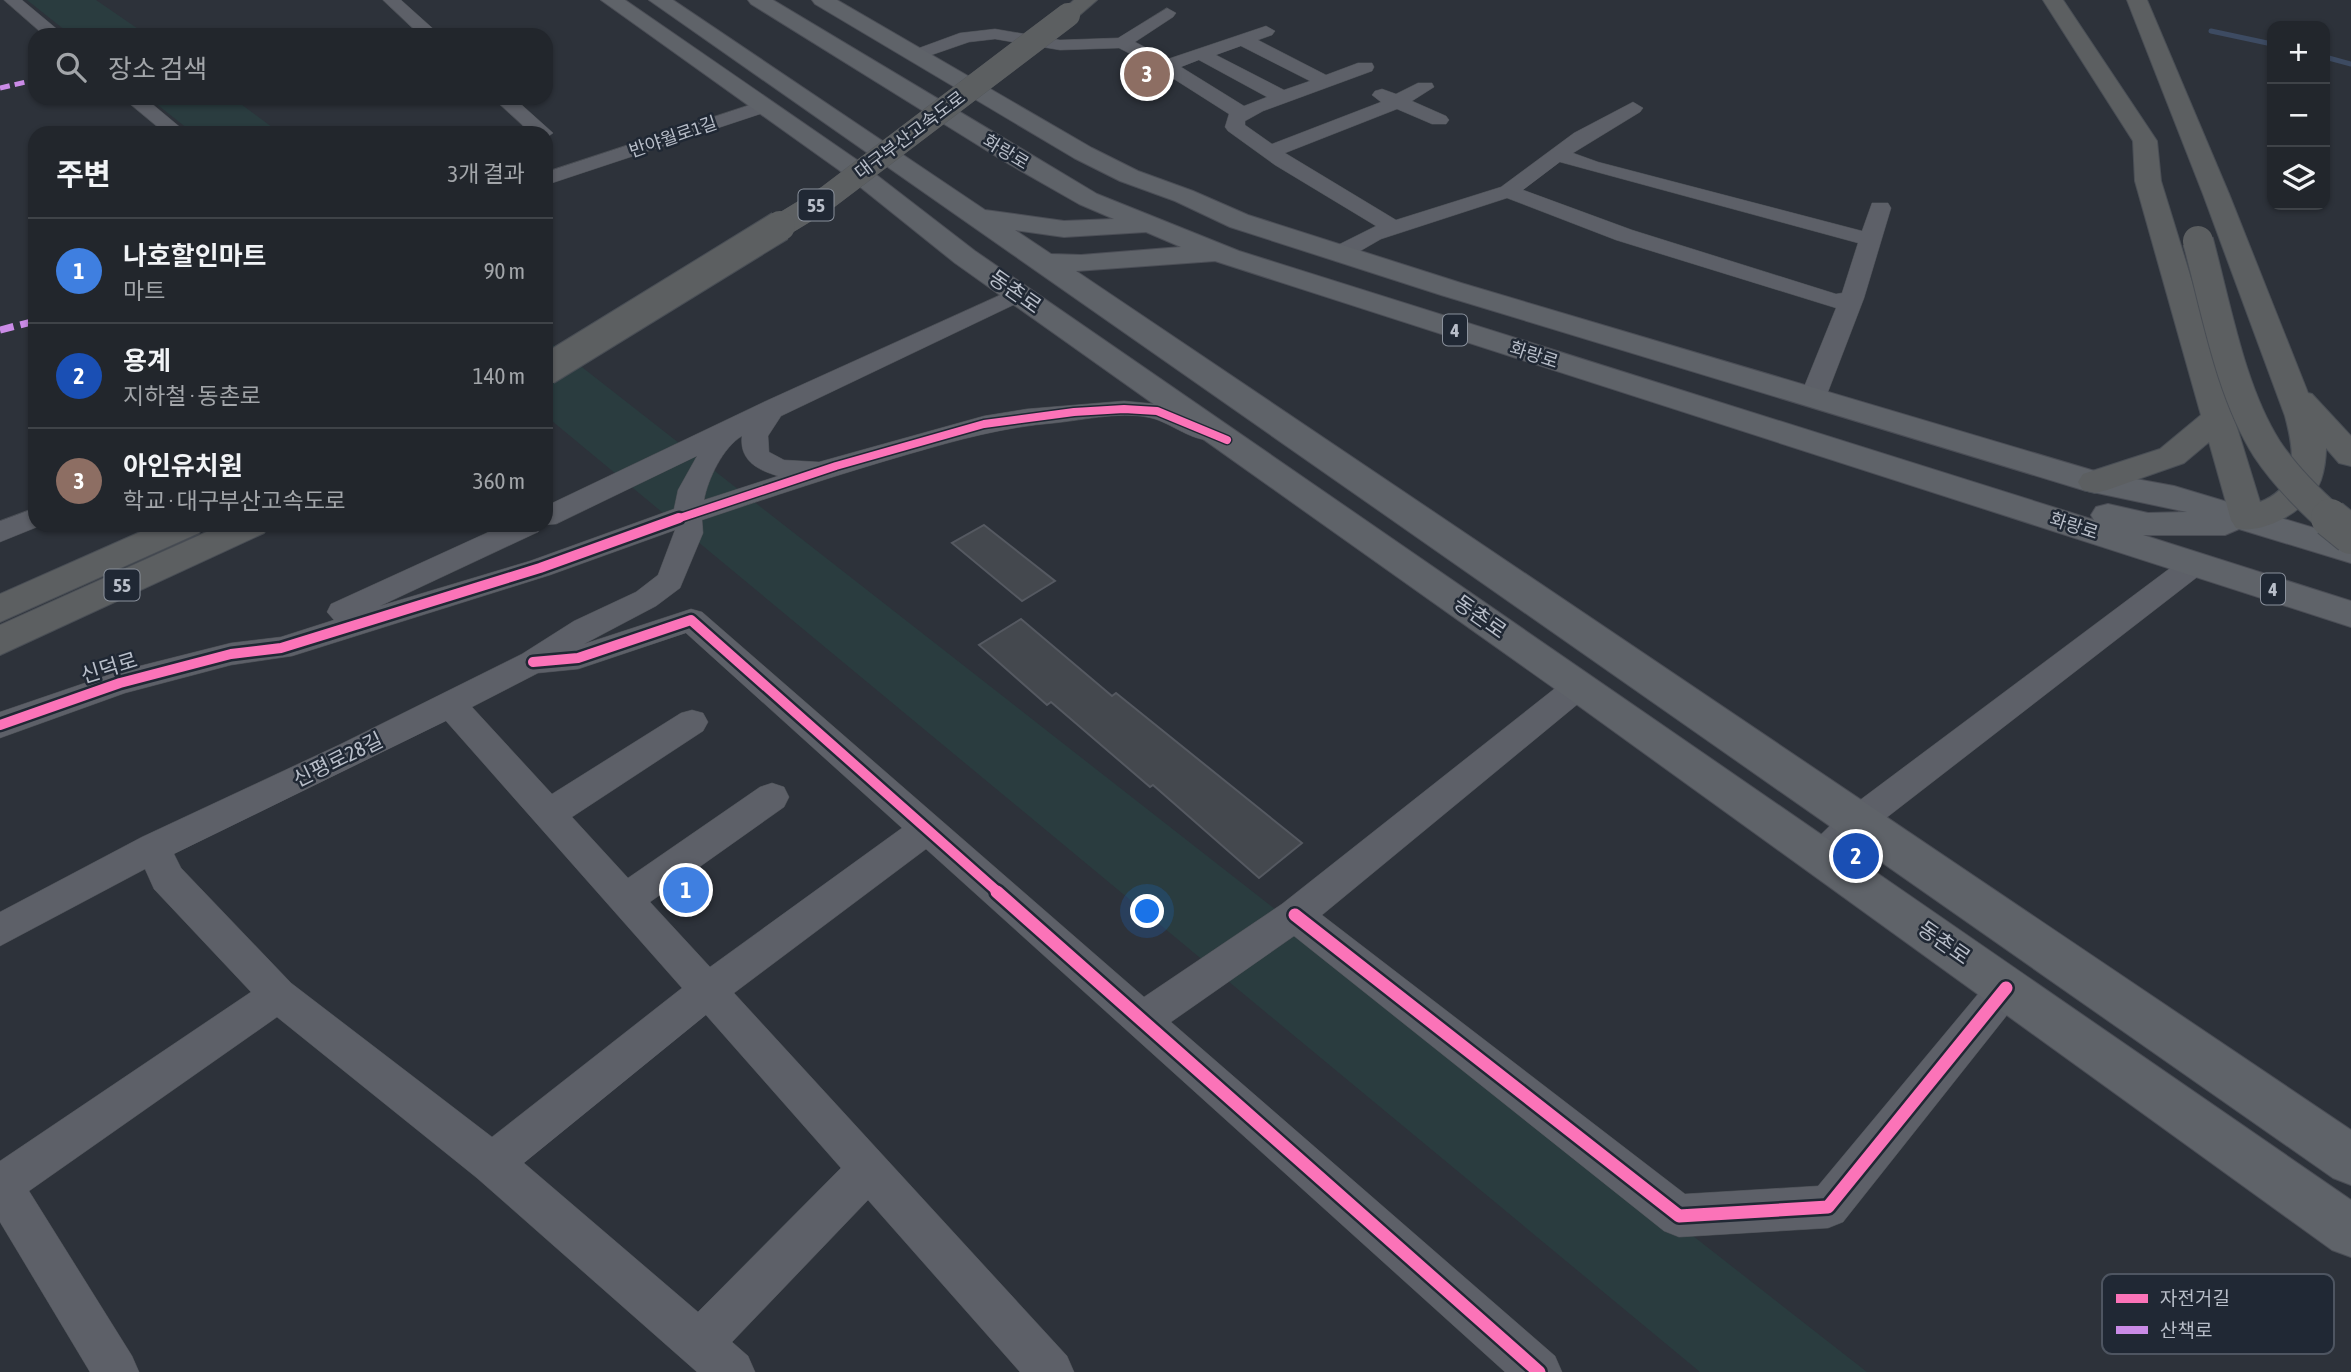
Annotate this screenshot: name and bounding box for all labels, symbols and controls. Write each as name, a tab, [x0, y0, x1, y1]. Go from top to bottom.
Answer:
map controls	[2267, 21, 2330, 210]
button: +	[2267, 21, 2330, 84]
search box	[28, 28, 553, 105]
icon: search	[52, 48, 90, 86]
pin: 3	[1124, 48, 1170, 100]
text: 장소 검색	[108, 54, 207, 84]
button: −	[2267, 84, 2330, 147]
street label: 대구부산고속도로	[850, 86, 969, 183]
street label: 반야월로1길	[626, 112, 719, 161]
street label: 화랑로	[980, 130, 1033, 173]
button: layers	[2267, 147, 2330, 210]
text: 주변	[56, 157, 111, 191]
text: 3개 결과	[448, 161, 525, 187]
road number: 55	[798, 190, 834, 220]
text: 나호할인마트	[123, 241, 267, 271]
text: 1	[74, 258, 84, 284]
text: 90 m	[484, 258, 525, 284]
street label: 동촌로	[985, 265, 1046, 318]
text: 마트	[123, 278, 165, 304]
road number: 4	[1443, 314, 1467, 346]
street label: 화랑로	[1507, 337, 1561, 372]
text: 용계	[123, 346, 171, 376]
text: 2	[74, 363, 84, 389]
text: 140 m	[473, 363, 525, 389]
text: 지하철 · 동촌로	[123, 383, 261, 409]
text: 아인유치원	[123, 451, 243, 481]
text: 3	[74, 468, 84, 494]
text: 360 m	[473, 468, 525, 494]
text: 학교 · 대구부산고속도로	[123, 488, 346, 514]
street label: 화랑로	[2047, 508, 2101, 543]
road number: 55	[104, 570, 140, 600]
road number: 4	[2261, 574, 2285, 604]
street label: 동촌로	[1450, 590, 1511, 643]
street label: 신덕로	[77, 647, 140, 687]
street label: 신평로28길	[289, 727, 386, 791]
pin: 2	[1833, 830, 1879, 882]
pin: 1	[663, 864, 709, 916]
your location	[1130, 894, 1164, 928]
street label: 동촌로	[1914, 916, 1975, 969]
legend	[2102, 1274, 2334, 1354]
text: 자전거길	[2160, 1287, 2230, 1309]
text: 산책로	[2160, 1319, 2212, 1341]

